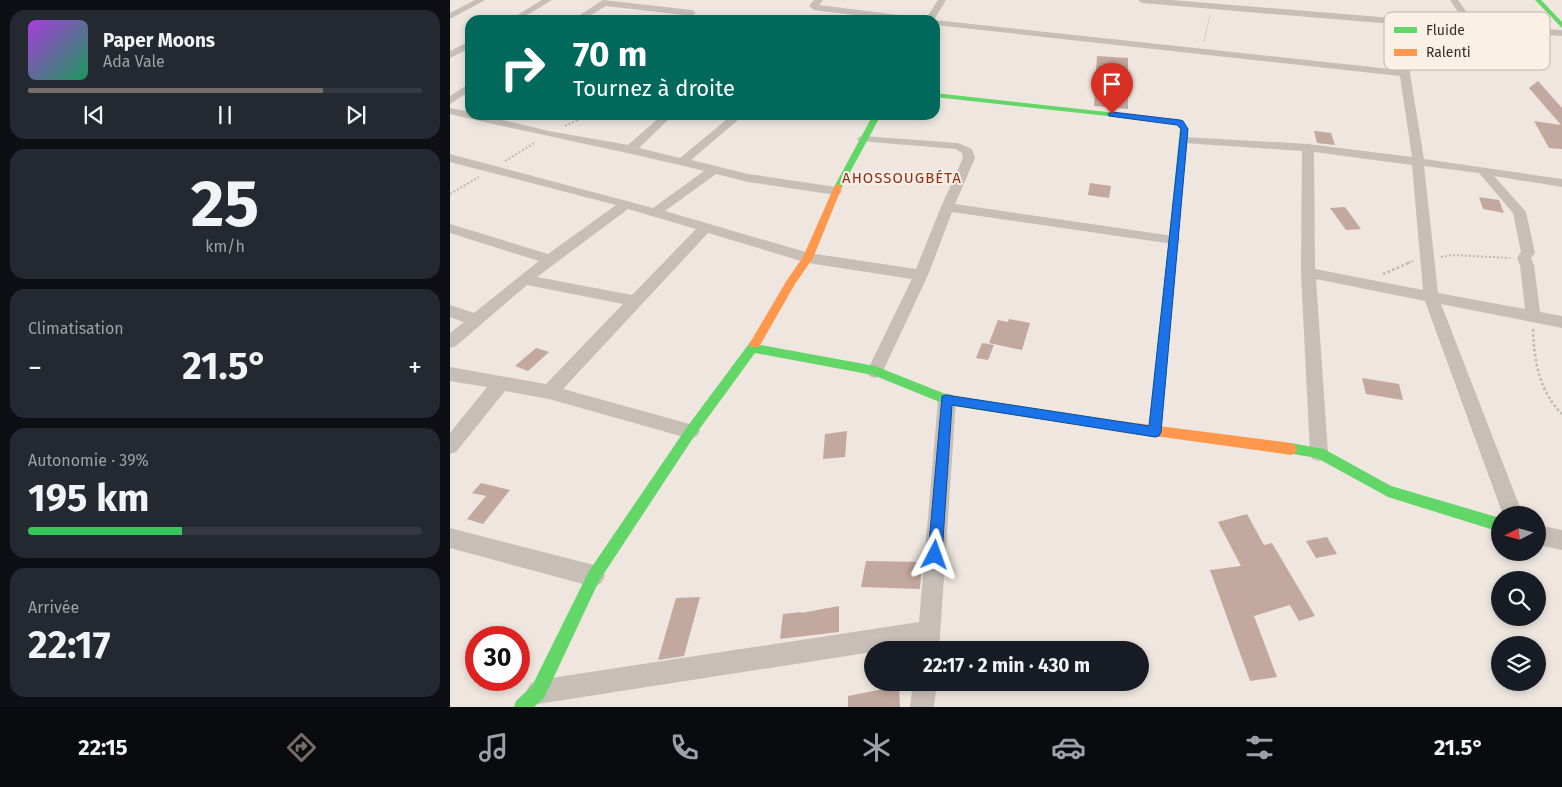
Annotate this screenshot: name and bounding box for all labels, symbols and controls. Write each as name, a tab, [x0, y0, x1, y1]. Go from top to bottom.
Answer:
legend	[1384, 12, 1550, 70]
text: Fluide	[1426, 22, 1465, 39]
text: Paper Moons	[103, 29, 215, 52]
text: 70 m	[573, 33, 647, 75]
icon: right	[490, 35, 555, 100]
text: Ralenti	[1426, 44, 1471, 61]
text: Ada Vale	[103, 52, 165, 71]
pin	[1091, 63, 1133, 114]
icon: arrive	[1098, 70, 1126, 98]
text: Tournez à droite	[573, 75, 735, 102]
icon: previous	[80, 101, 108, 129]
icon: pause	[211, 101, 239, 129]
icon: next	[342, 101, 370, 129]
text: 25	[191, 165, 259, 243]
district label: AHOSSOUGBÉTA	[842, 169, 962, 187]
text: km/h	[205, 237, 245, 256]
text: Climatisation	[28, 319, 124, 338]
text: 21.5°	[182, 343, 268, 389]
text: −	[28, 351, 42, 384]
text: +	[408, 351, 422, 384]
text: Autonomie · 39%	[28, 451, 149, 470]
text: 195 km	[28, 475, 149, 521]
north arrow	[1491, 506, 1546, 561]
map controls	[1491, 506, 1546, 691]
position arrow	[908, 528, 960, 580]
button: search	[1491, 571, 1546, 626]
text: Arrivée	[28, 598, 79, 617]
text: 22:17	[28, 622, 111, 668]
speed limit sign: 30	[465, 626, 530, 691]
button: layers	[1491, 636, 1546, 691]
text: 22:17 · 2 min · 430 m	[923, 654, 1090, 677]
icon: directions	[284, 730, 319, 765]
icon: music	[476, 730, 511, 765]
icon: phone	[667, 730, 702, 765]
icon: climate	[859, 730, 894, 765]
icon: car	[1051, 730, 1086, 765]
icon: filters	[1242, 730, 1277, 765]
text: 22:15	[78, 734, 128, 761]
text: 21.5°	[1434, 734, 1484, 761]

